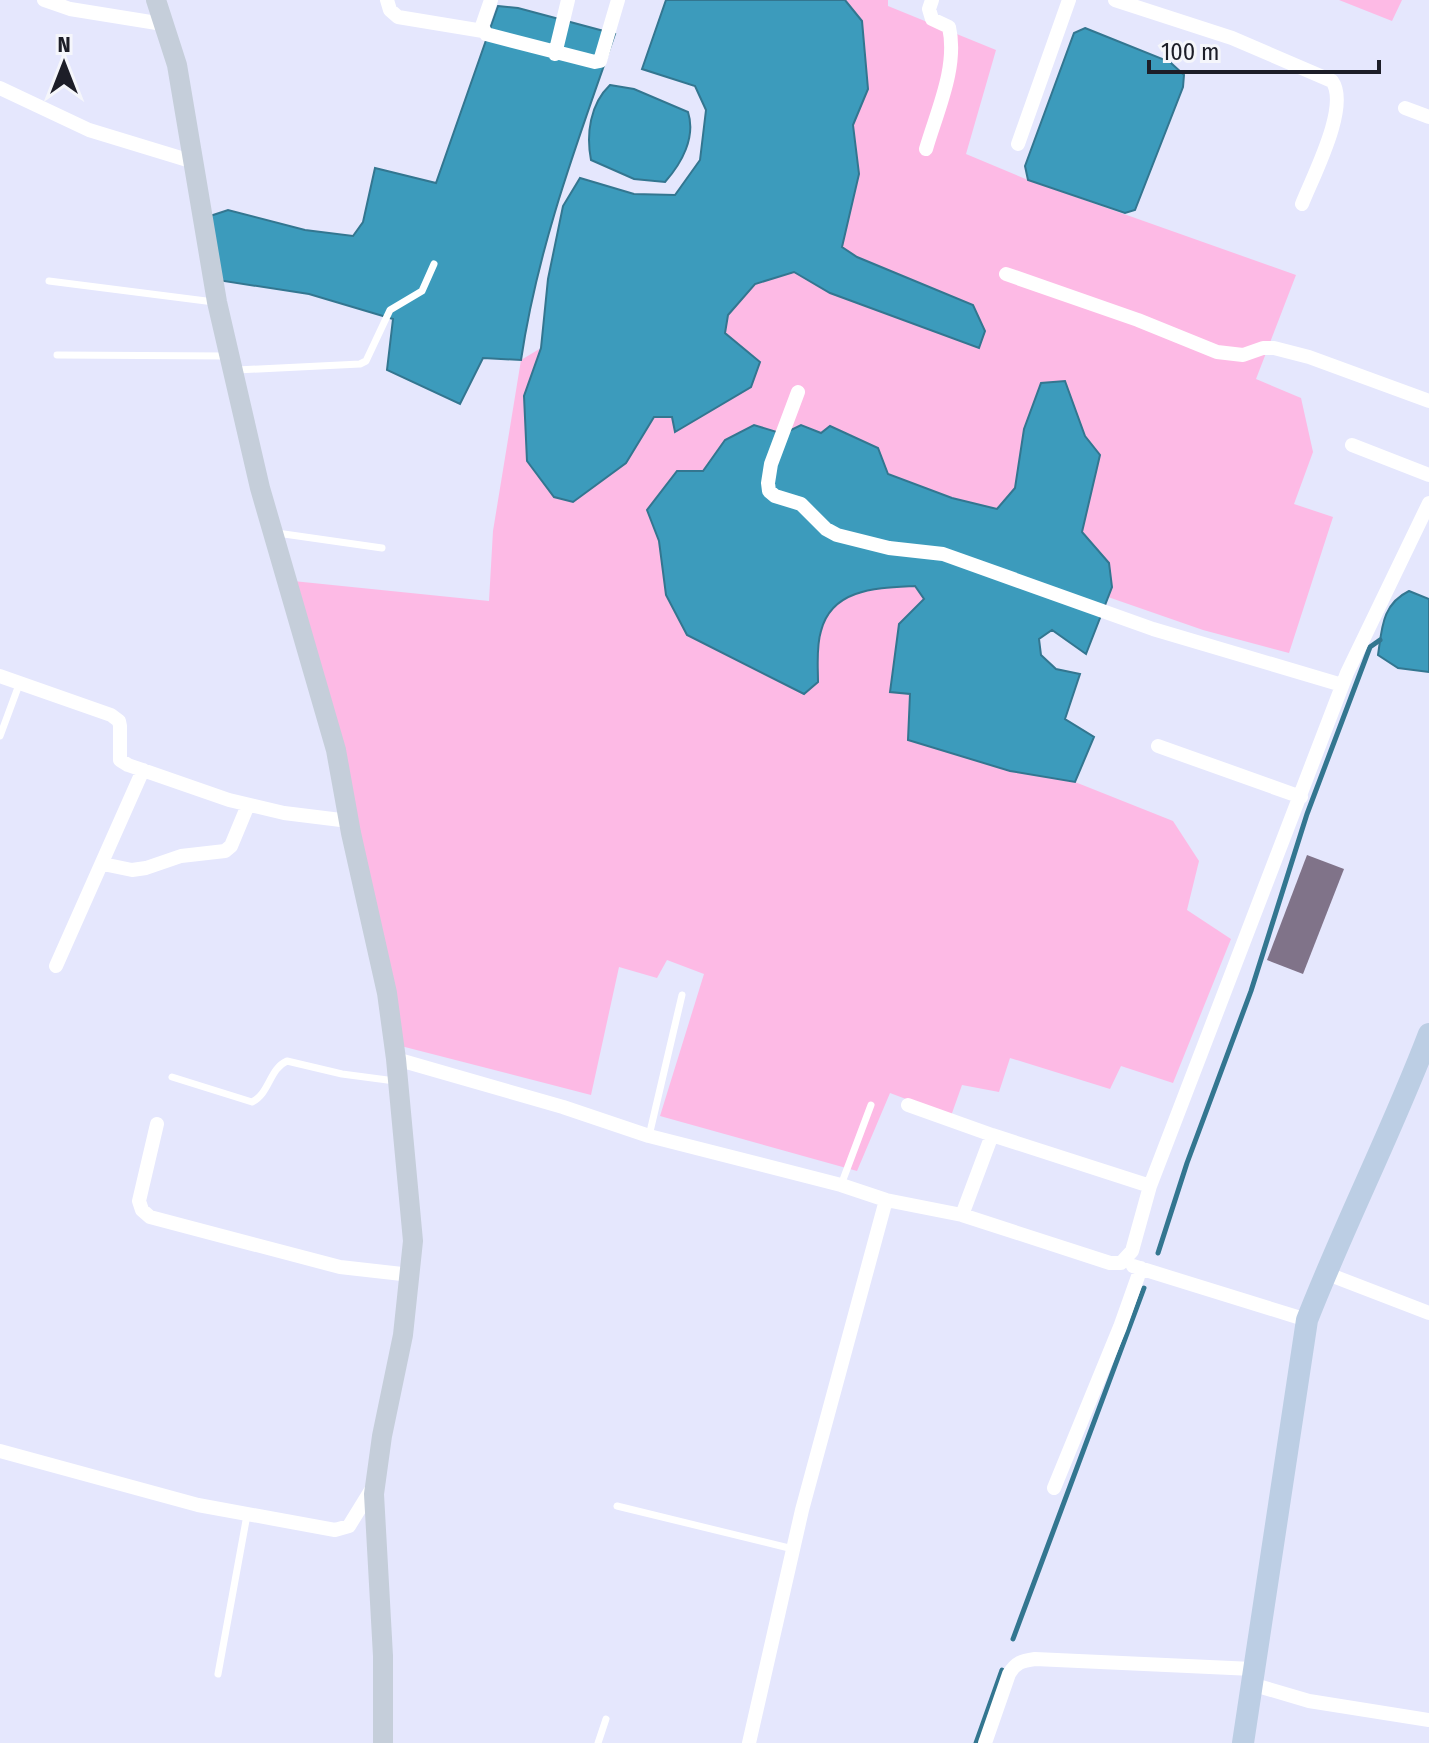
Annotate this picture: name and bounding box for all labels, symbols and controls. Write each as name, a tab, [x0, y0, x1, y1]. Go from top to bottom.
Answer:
north arrow	[24, 24, 104, 104]
scale bar	[1149, 24, 1379, 74]
text: N	[57, 31, 71, 58]
text: 100 m	[1161, 38, 1219, 66]

